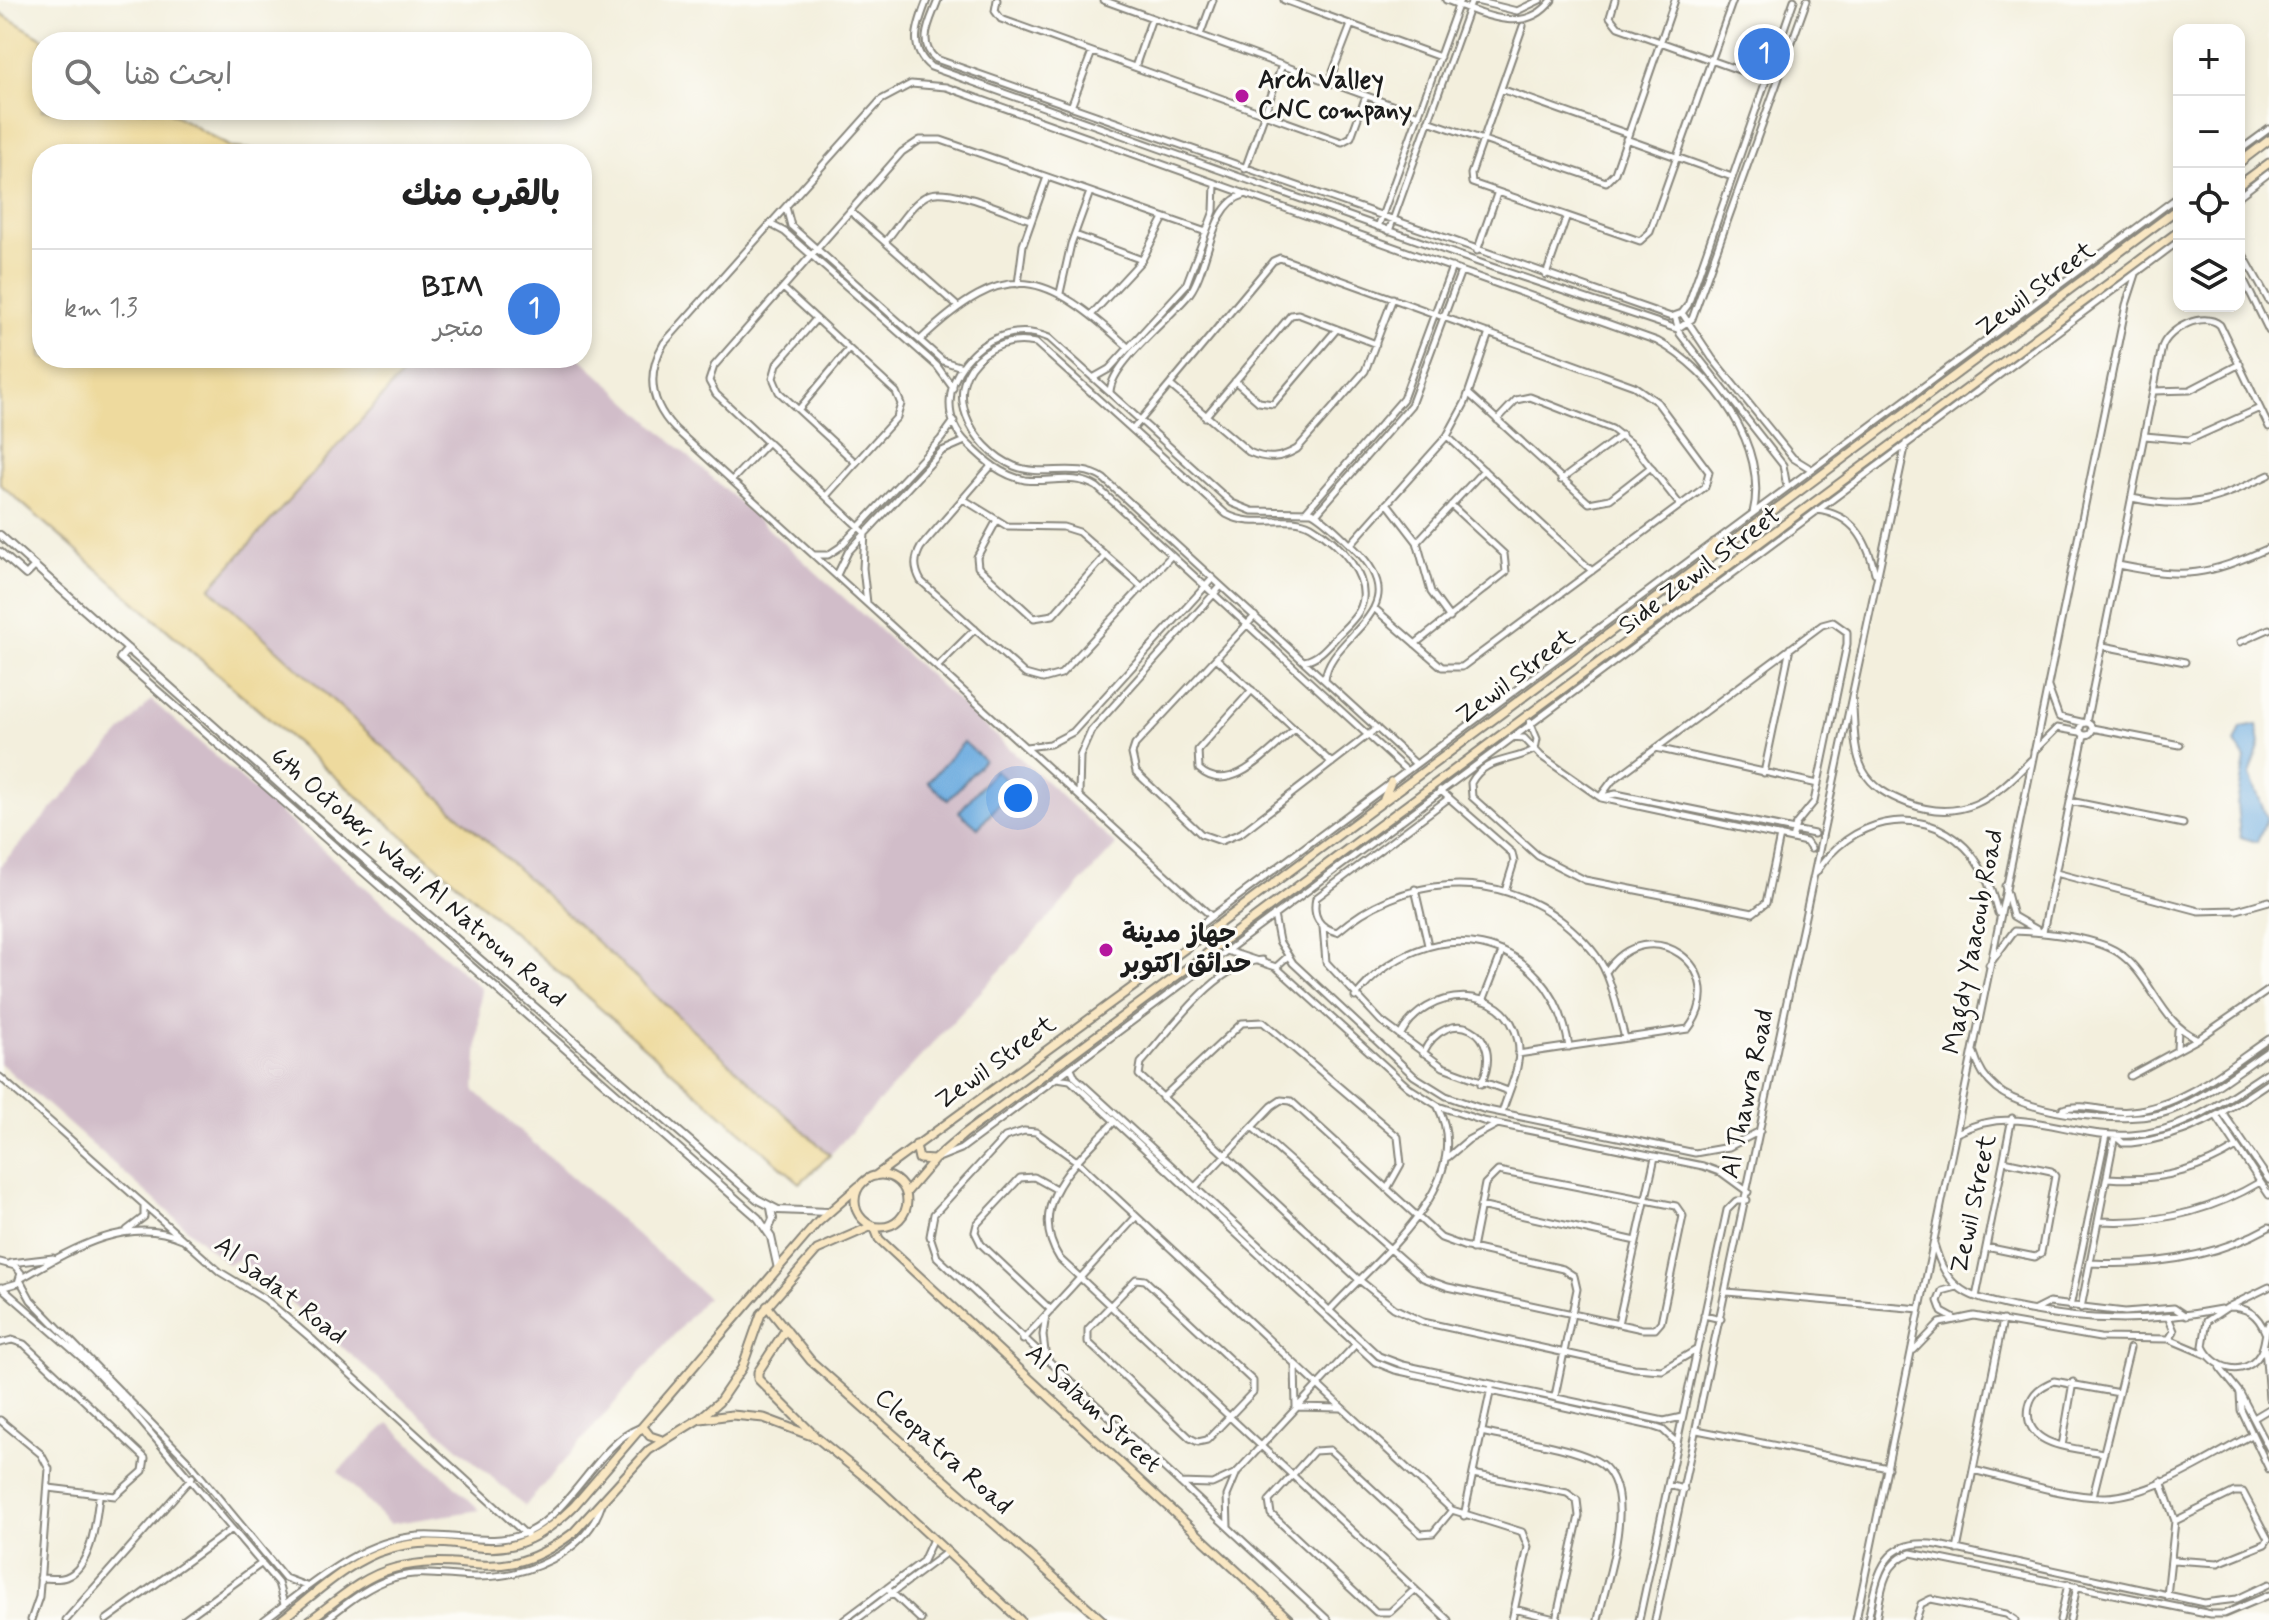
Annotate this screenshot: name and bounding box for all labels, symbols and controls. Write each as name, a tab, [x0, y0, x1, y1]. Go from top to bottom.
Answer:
pin: 1	[1738, 24, 1790, 84]
map controls	[2173, 24, 2245, 312]
button: +	[2173, 24, 2245, 96]
search box	[32, 32, 592, 120]
icon: search	[60, 54, 104, 98]
text: ابحث هنا	[124, 56, 232, 95]
place label: Arch Valley CNC company	[1258, 64, 1412, 128]
marker: Arch Valley CNC company	[1233, 87, 1251, 105]
button: −	[2173, 96, 2245, 168]
button: locate	[2173, 168, 2245, 240]
text: بالقرب منك	[402, 173, 560, 218]
street label: Zewil Street	[1969, 234, 2103, 346]
button: layers	[2173, 240, 2245, 312]
text: BIM	[421, 268, 484, 307]
text: 1.3 km	[64, 292, 138, 326]
text: 1	[528, 292, 540, 326]
text: متجر	[433, 312, 484, 346]
street label: Side Zewil Street	[1612, 499, 1788, 643]
street label: Zewil Street	[1449, 621, 1583, 733]
street label: 6th October, Wadi Al Natroun Road	[263, 740, 573, 1016]
your location	[998, 778, 1038, 818]
street label: Magdy Yaacoub Road	[1936, 827, 2015, 1058]
place label: جهاز مدينة حدائق اكتوبر	[1119, 918, 1251, 982]
marker: جهاز مدينة حدائق اكتوبر	[1097, 941, 1115, 959]
street label: Al Thawra Road	[1713, 1006, 1783, 1182]
street label: Zewil Street	[929, 1008, 1063, 1118]
street label: Zewil Street	[1943, 1131, 2005, 1277]
street label: Al Sadat Road	[207, 1229, 353, 1353]
street label: Al Salam Street	[1017, 1337, 1169, 1481]
street label: Cleopatra Road	[867, 1381, 1019, 1523]

